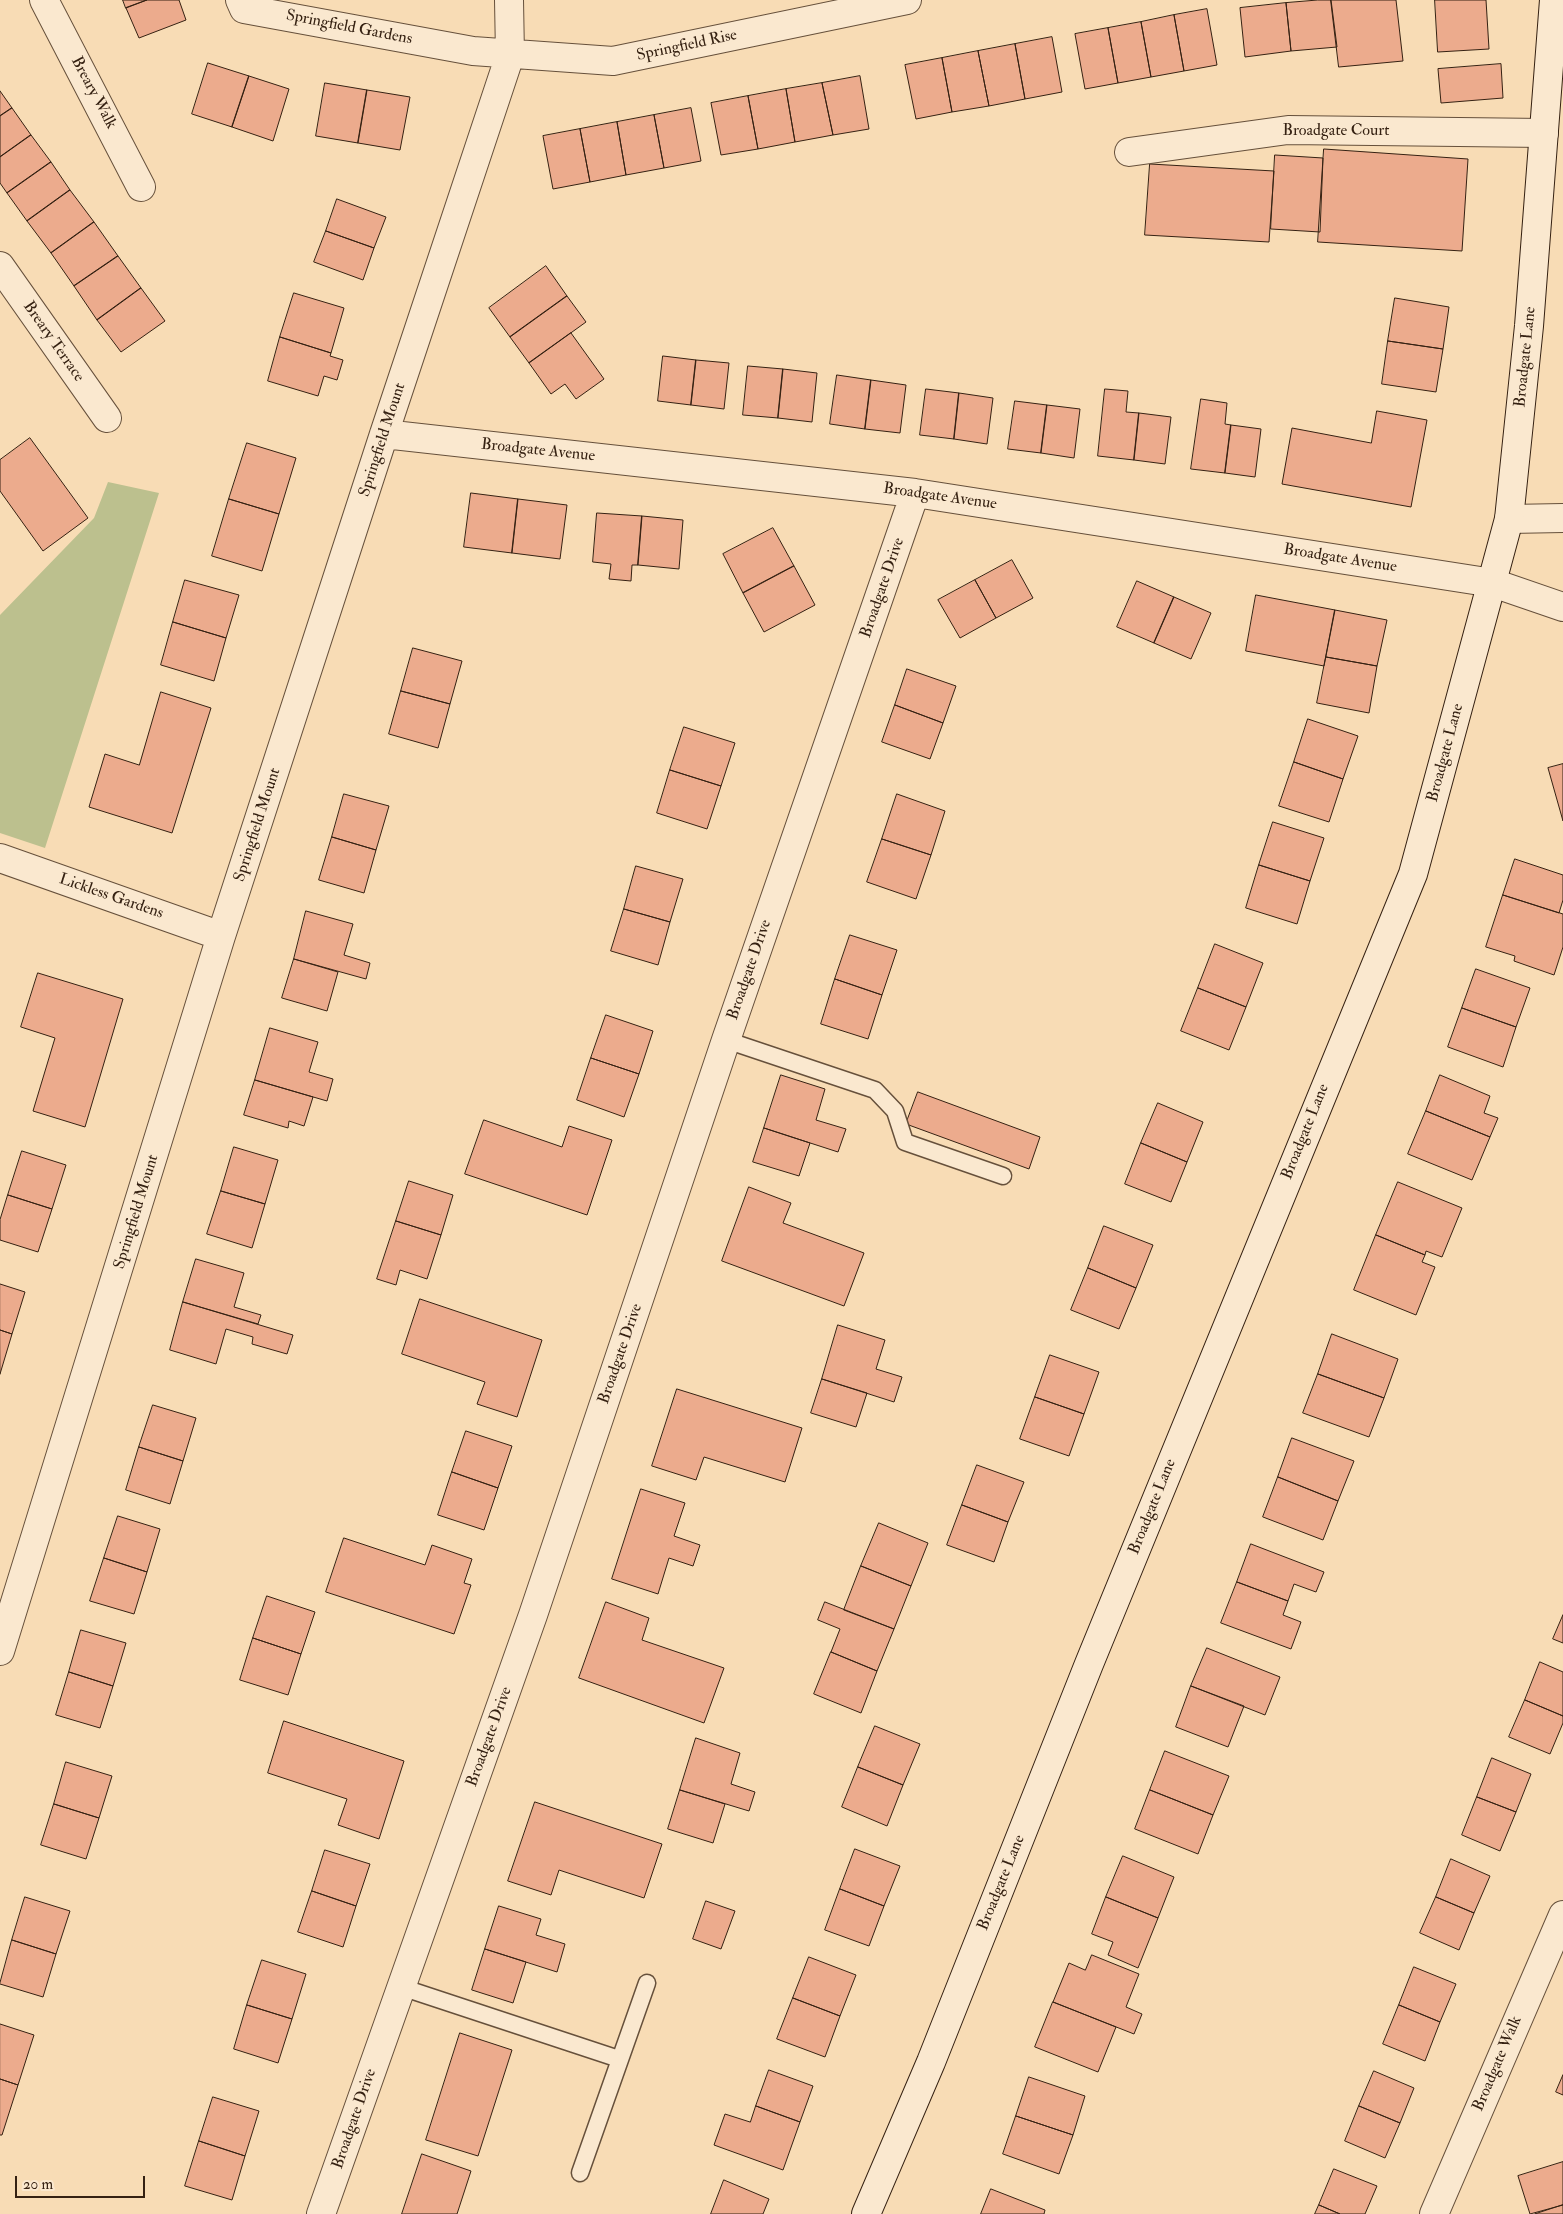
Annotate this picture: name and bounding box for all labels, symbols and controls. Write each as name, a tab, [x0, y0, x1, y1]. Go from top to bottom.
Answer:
street label: Springfield Gardens	[284, 6, 414, 50]
street label: Springfield Rise	[635, 26, 739, 66]
street label: Breary Walk	[66, 54, 120, 132]
street label: Broadgate Court	[1282, 122, 1390, 142]
street label: Breary Terrace	[18, 298, 88, 386]
street label: Broadgate Lane	[1511, 306, 1541, 408]
street label: Springfield Mount	[356, 381, 410, 499]
street label: Broadgate Avenue	[480, 435, 596, 467]
street label: Broadgate Avenue	[882, 480, 998, 514]
street label: Broadgate Drive	[857, 535, 909, 641]
street label: Broadgate Avenue	[1282, 541, 1398, 577]
street label: Broadgate Lane	[1424, 702, 1468, 804]
street label: Springfield Mount	[231, 766, 285, 884]
street label: Lickless Gardens	[56, 870, 166, 924]
street label: Broadgate Drive	[724, 917, 776, 1023]
street label: Broadgate Lane	[1278, 1081, 1334, 1183]
street label: Springfield Mount	[110, 1153, 164, 1271]
street label: Broadgate Drive	[595, 1301, 647, 1407]
street label: Broadgate Lane	[1125, 1456, 1181, 1558]
street label: Broadgate Drive	[463, 1684, 517, 1790]
street label: Broadgate Lane	[974, 1832, 1030, 1934]
street label: Broadgate Walk	[1469, 2014, 1527, 2114]
street label: Broadgate Drive	[329, 2066, 381, 2172]
scale bar	[18, 2166, 148, 2198]
text: 20 m	[23, 2175, 53, 2194]

